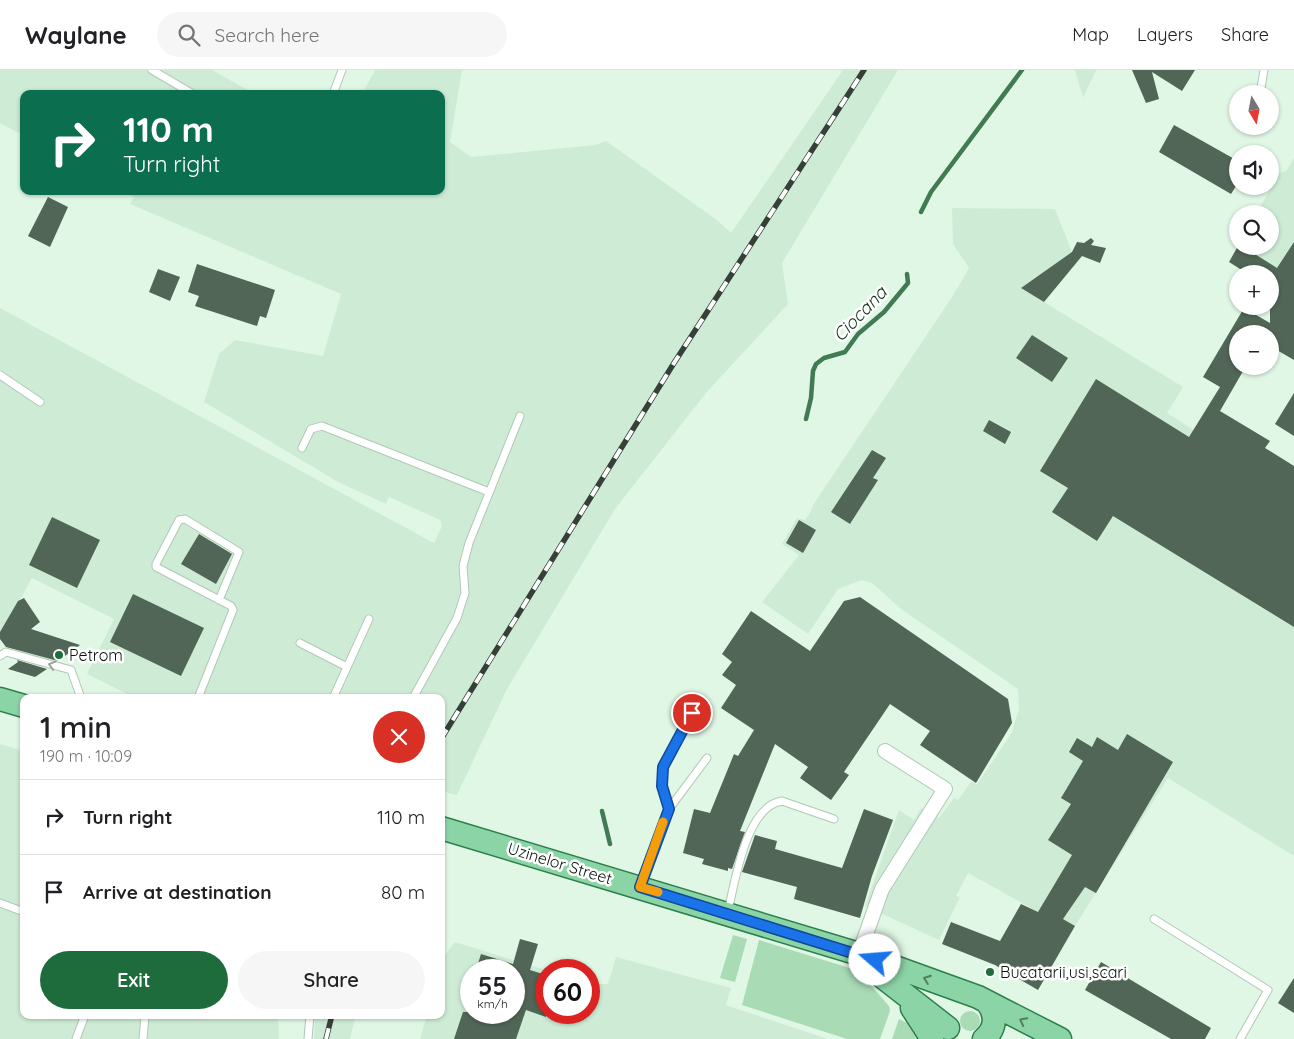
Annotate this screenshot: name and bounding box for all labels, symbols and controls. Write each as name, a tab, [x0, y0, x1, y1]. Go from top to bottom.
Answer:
search box	[157, 12, 507, 57]
text: Waylane	[25, 20, 127, 50]
icon: search	[175, 21, 203, 49]
text: Search here	[215, 23, 319, 47]
text: Map	[1072, 23, 1109, 46]
text: Layers	[1137, 23, 1193, 46]
text: Share	[1221, 23, 1269, 46]
north arrow	[1229, 85, 1279, 135]
map controls	[1229, 85, 1279, 375]
text: 110 m	[123, 107, 214, 151]
icon: right	[40, 110, 105, 175]
button: sound	[1229, 145, 1279, 195]
text: Turn right	[123, 150, 220, 178]
button: search	[1229, 205, 1279, 255]
button: +	[1229, 265, 1279, 315]
water label: Ciocana	[828, 280, 892, 346]
button: −	[1229, 325, 1279, 375]
place label: Petrom	[69, 645, 123, 665]
marker: Petrom	[53, 649, 65, 661]
one-way arrow	[47, 660, 56, 671]
pin	[671, 692, 713, 734]
icon: arrive	[678, 699, 706, 727]
text: 1 min	[40, 708, 112, 746]
button: close	[373, 711, 425, 763]
text: 190 m · 10:09	[40, 746, 132, 766]
icon: right	[40, 803, 68, 831]
text: Turn right	[83, 805, 172, 829]
text: 110 m	[377, 805, 425, 829]
street label: Uzinelor Street	[505, 838, 615, 888]
icon: arrive	[40, 878, 68, 906]
text: Arrive at destination	[83, 880, 272, 904]
text: 80 m	[381, 880, 425, 904]
position arrow	[848, 933, 900, 985]
button: Exit	[40, 951, 228, 1009]
button: Share	[238, 951, 425, 1009]
speed limit sign: 60	[535, 959, 600, 1024]
place label: Bucatarii,usi,scari	[1000, 962, 1127, 982]
marker: Bucatarii,usi,scari	[984, 966, 996, 978]
text: 55	[478, 970, 507, 1001]
one-way arrow	[923, 975, 932, 985]
text: km/h	[477, 996, 508, 1011]
one-way arrow	[1019, 1017, 1028, 1027]

